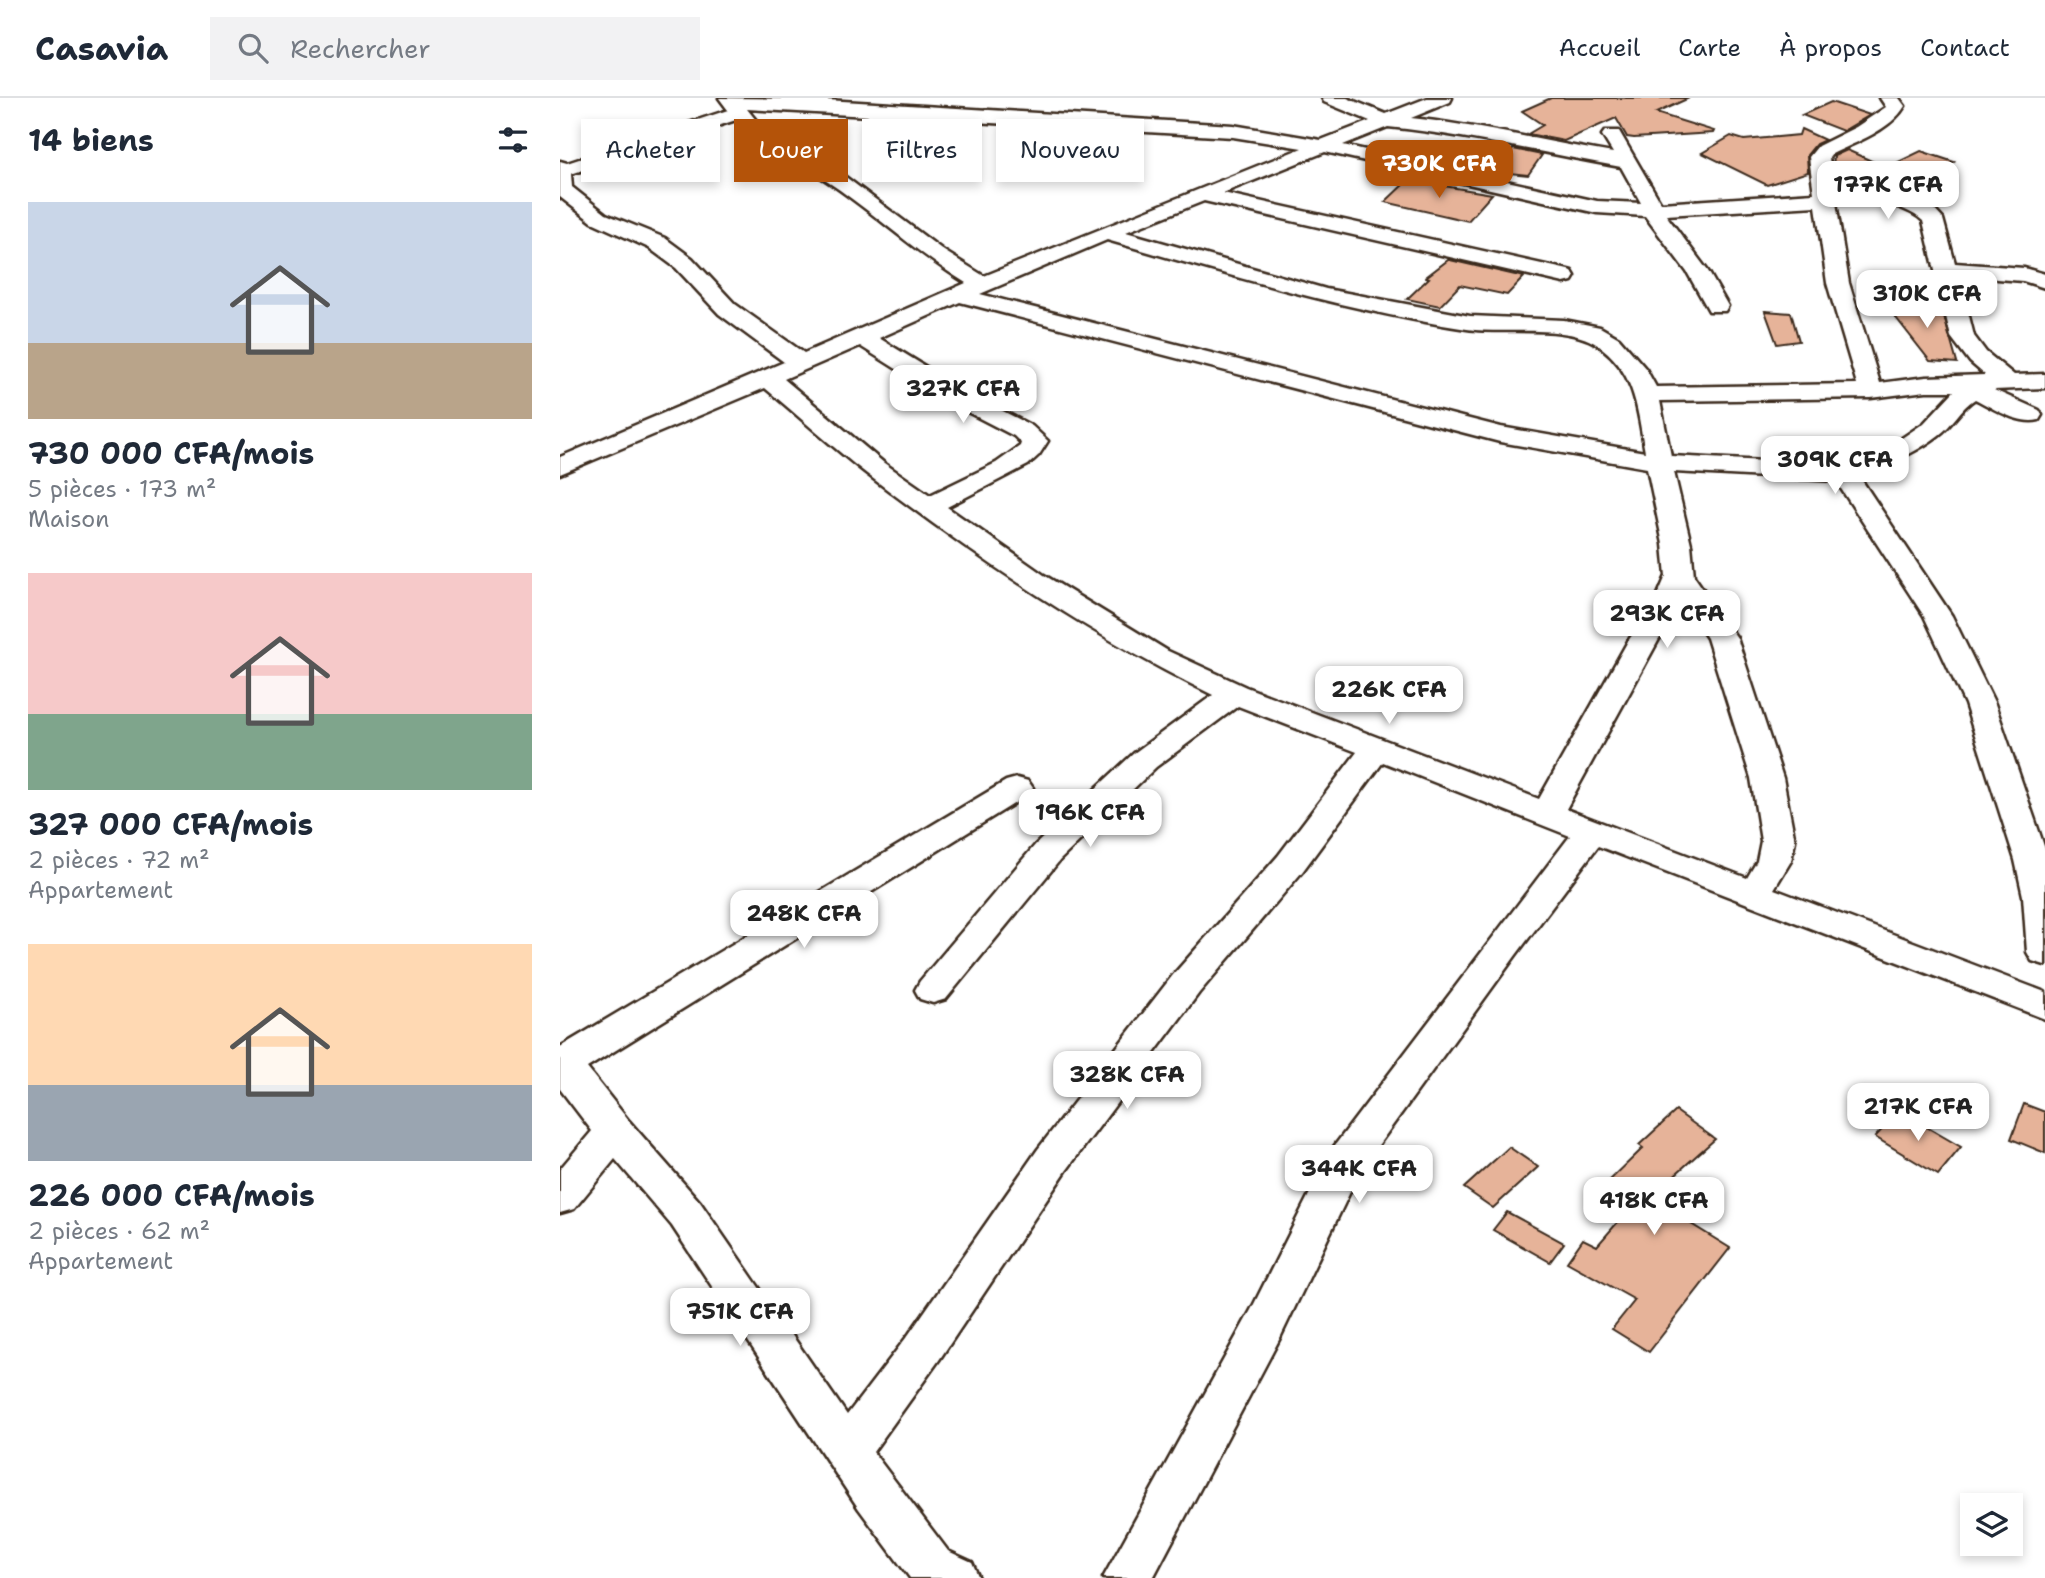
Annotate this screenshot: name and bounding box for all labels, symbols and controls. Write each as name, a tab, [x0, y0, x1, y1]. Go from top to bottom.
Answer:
search box	[210, 17, 700, 80]
text: Casavia	[35, 26, 168, 71]
icon: search	[234, 29, 272, 67]
text: Rechercher	[290, 31, 431, 66]
text: Accueil	[1559, 32, 1640, 64]
text: Carte	[1678, 32, 1741, 64]
text: À propos	[1779, 32, 1882, 64]
text: Contact	[1920, 32, 2010, 64]
chip: Acheter	[581, 119, 720, 182]
chip: Louer	[734, 119, 848, 182]
chip: Filtres	[862, 119, 982, 182]
chip: Nouveau	[996, 119, 1144, 182]
text: 14 biens	[28, 120, 154, 161]
icon: filters	[494, 121, 532, 159]
pin: 730K CFA	[1367, 140, 1511, 200]
text: 730K CFA	[1381, 148, 1497, 178]
pin: 177K CFA	[1816, 162, 1960, 221]
text: 177K CFA	[1833, 169, 1943, 199]
icon: home	[217, 247, 343, 373]
pin: 310K CFA	[1855, 271, 1999, 330]
text: 310K CFA	[1872, 278, 1982, 308]
pin: 327K CFA	[891, 366, 1035, 425]
text: 327K CFA	[906, 373, 1020, 403]
text: 730 000 CFA/mois	[28, 433, 314, 474]
pin: 309K CFA	[1763, 436, 1907, 496]
text: 309K CFA	[1777, 444, 1893, 474]
text: 5 pièces · 173 m²	[28, 474, 216, 504]
text: Maison	[28, 504, 109, 534]
pin: 293K CFA	[1595, 590, 1739, 650]
text: 293K CFA	[1609, 598, 1725, 628]
icon: home	[217, 618, 343, 744]
pin: 226K CFA	[1317, 666, 1461, 726]
text: 226K CFA	[1331, 674, 1447, 704]
pin: 196K CFA	[1018, 790, 1162, 849]
text: 196K CFA	[1035, 797, 1145, 827]
text: 327 000 CFA/mois	[28, 804, 313, 845]
text: 2 pièces · 72 m²	[28, 845, 210, 875]
text: Appartement	[28, 875, 173, 905]
pin: 248K CFA	[732, 890, 876, 950]
text: 248K CFA	[746, 898, 862, 928]
icon: home	[217, 989, 343, 1115]
pin: 328K CFA	[1055, 1052, 1199, 1111]
text: 328K CFA	[1069, 1059, 1185, 1089]
pin: 217K CFA	[1846, 1084, 1990, 1143]
text: 217K CFA	[1863, 1091, 1973, 1121]
pin: 344K CFA	[1287, 1146, 1431, 1205]
text: 344K CFA	[1301, 1153, 1417, 1183]
text: 226 000 CFA/mois	[28, 1175, 315, 1216]
pin: 418K CFA	[1582, 1178, 1726, 1237]
text: 418K CFA	[1599, 1185, 1709, 1215]
text: 2 pièces · 62 m²	[28, 1216, 210, 1246]
text: Appartement	[28, 1246, 173, 1276]
pin: 751K CFA	[668, 1288, 812, 1348]
text: 751K CFA	[686, 1296, 794, 1326]
map controls	[1960, 1493, 2023, 1556]
button: layers	[1960, 1493, 2023, 1556]

